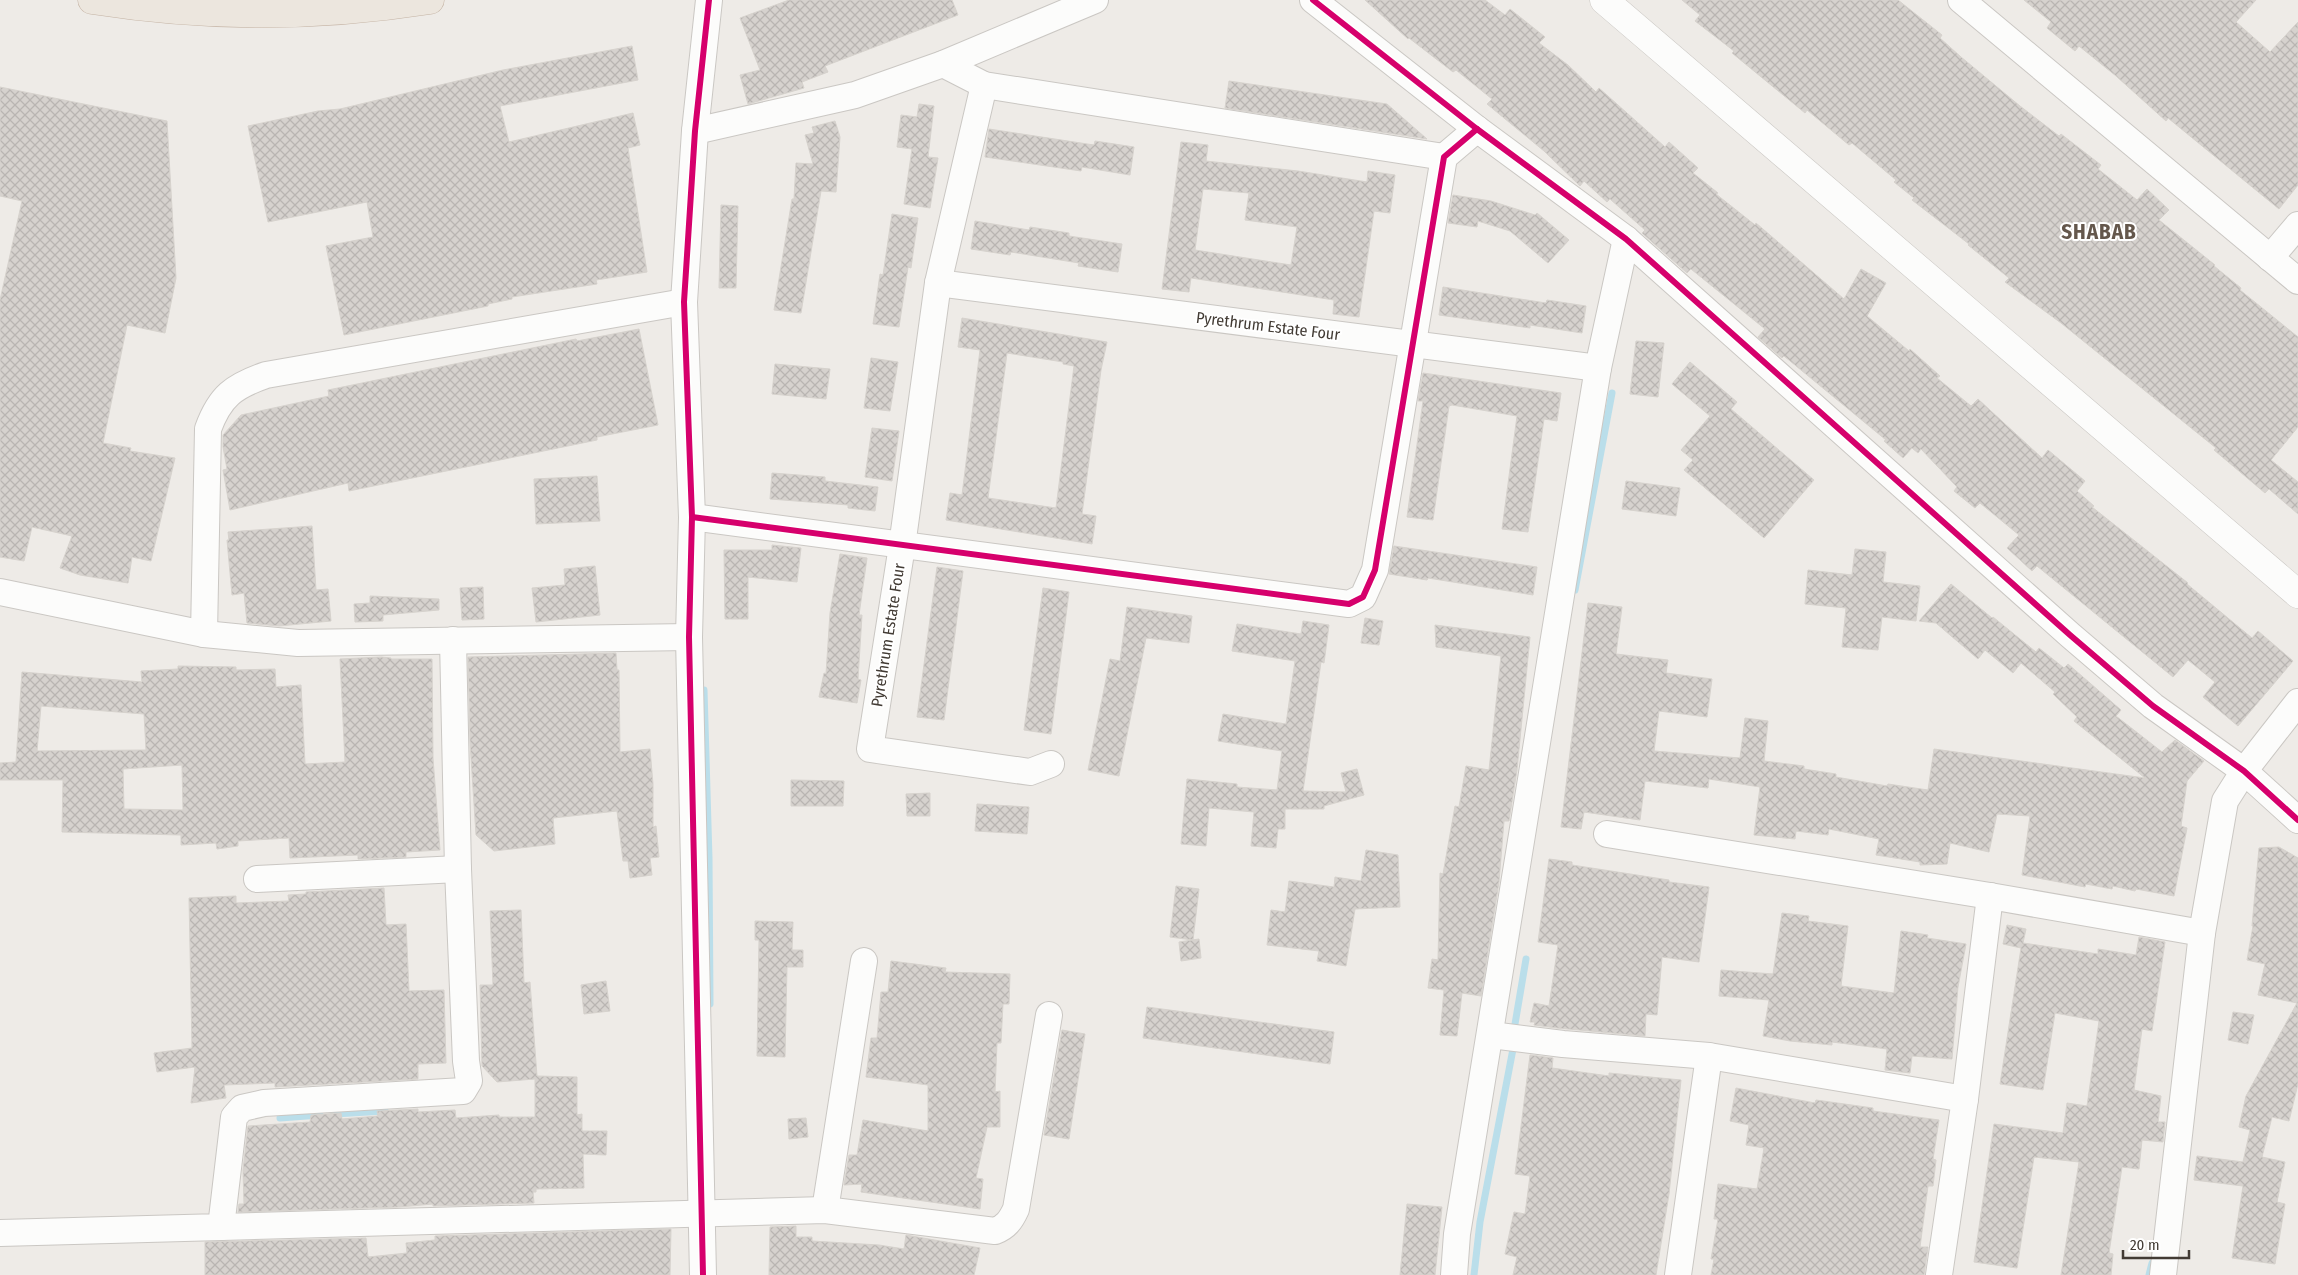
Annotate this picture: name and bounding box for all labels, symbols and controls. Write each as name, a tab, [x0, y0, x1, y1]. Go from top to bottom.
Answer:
district label: SHABAB	[2061, 219, 2137, 245]
street label: Pyrethrum Estate Four	[1195, 308, 1341, 344]
street label: Pyrethrum Estate Four	[867, 562, 909, 708]
scale bar	[2123, 1228, 2189, 1260]
text: 20 m	[2130, 1236, 2160, 1254]

